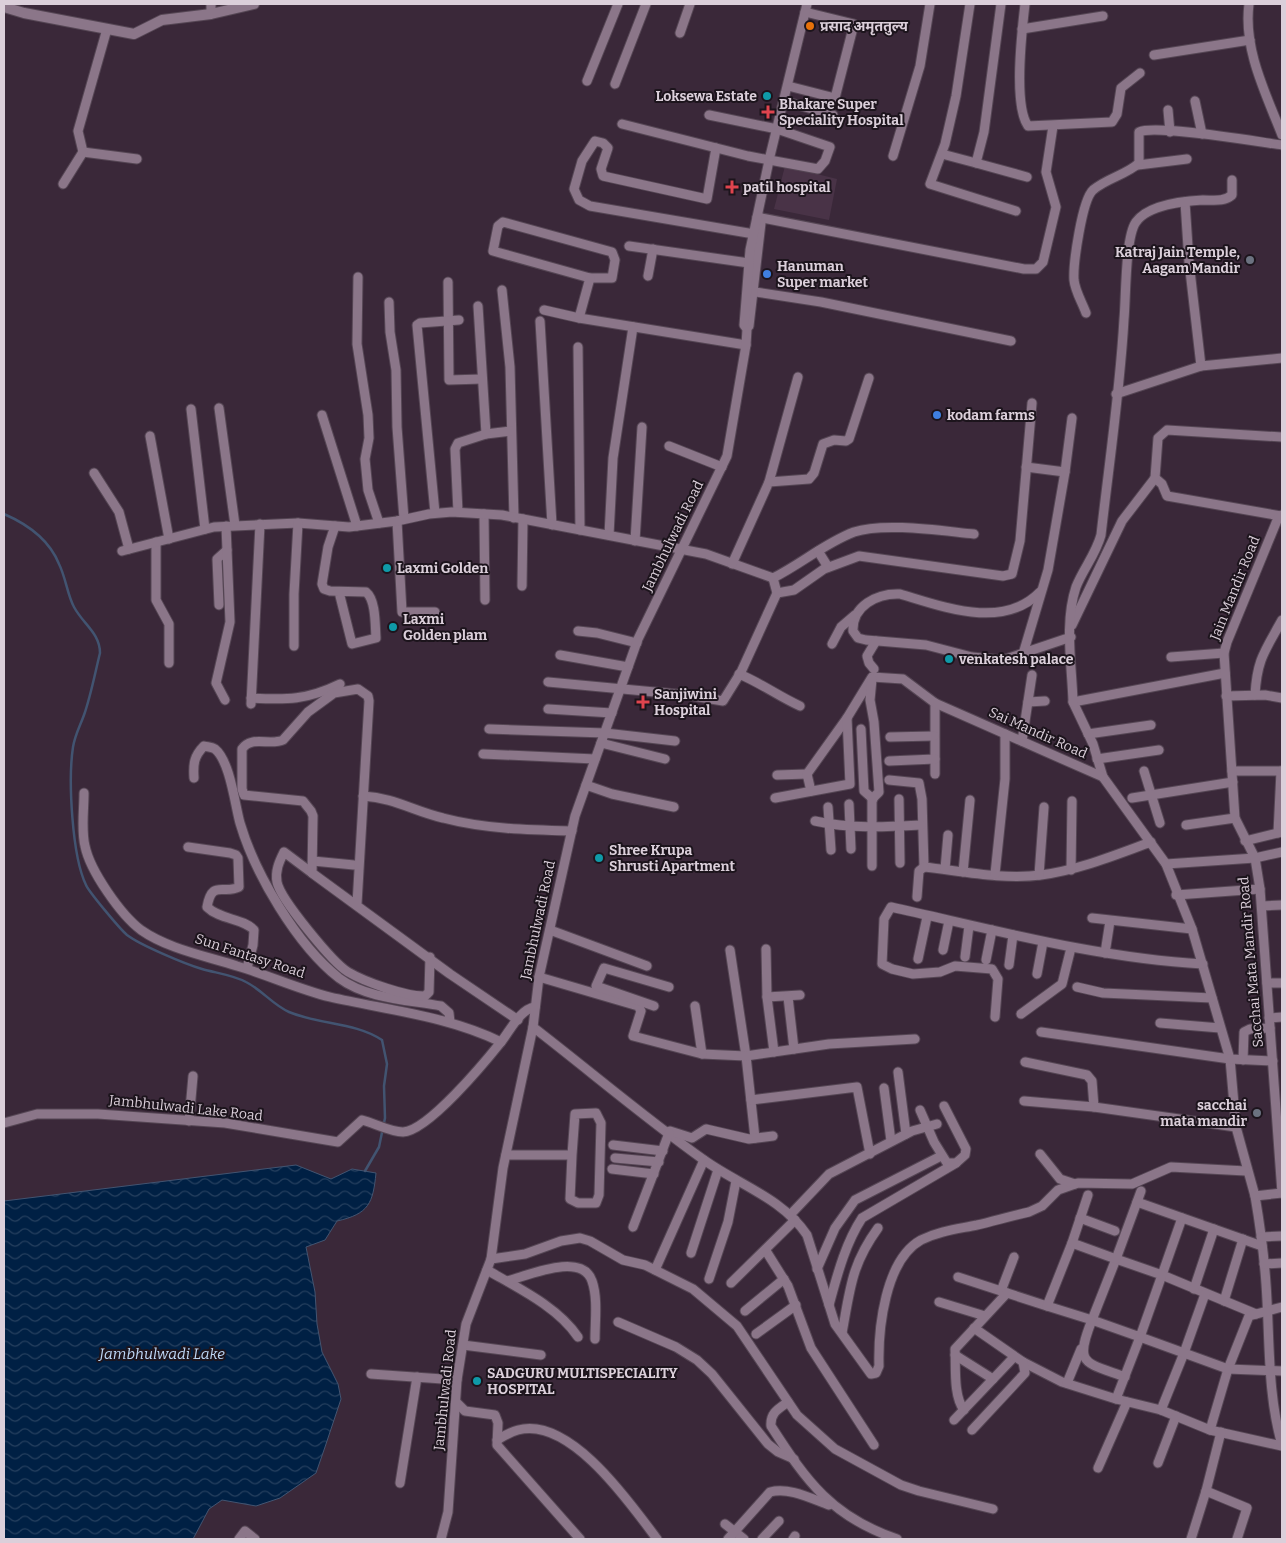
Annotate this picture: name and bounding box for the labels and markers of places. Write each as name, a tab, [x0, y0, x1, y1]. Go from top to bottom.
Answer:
place label: प्रसाद अमृततुल्य	[820, 18, 909, 36]
marker: प्रसाद अमृततुल्य	[804, 20, 816, 32]
place label: Loksewa Estate	[656, 88, 757, 105]
marker: Loksewa Estate	[761, 90, 773, 102]
place label: Bhakare Super Speciality Hospital	[779, 96, 904, 129]
marker: Bhakare Super Speciality Hospital	[761, 105, 775, 119]
place label: patil hospital	[743, 179, 831, 196]
marker: patil hospital	[725, 180, 739, 194]
place label: Katraj Jain Temple, Aagam Mandir	[1115, 244, 1240, 277]
marker: Katraj Jain Temple, Aagam Mandir	[1244, 254, 1256, 266]
place label: Hanuman Super market	[777, 258, 869, 291]
marker: Hanuman Super market	[761, 268, 773, 280]
place label: kodam farms	[947, 407, 1035, 424]
marker: kodam farms	[931, 409, 943, 421]
place label: Laxmi Golden	[397, 560, 488, 577]
marker: Laxmi Golden	[381, 562, 393, 574]
place label: Laxmi Golden plam	[403, 611, 488, 644]
marker: Laxmi Golden plam	[387, 621, 399, 633]
place label: venkatesh palace	[958, 651, 1074, 668]
marker: venkatesh palace	[943, 653, 955, 665]
place label: Sanjiwini Hospital	[654, 686, 717, 719]
marker: Sanjiwini Hospital	[636, 695, 650, 709]
place label: Shree Krupa Shrusti Apartment	[609, 842, 735, 875]
marker: Shree Krupa Shrusti Apartment	[593, 852, 605, 864]
place label: sacchai mata mandir	[1160, 1097, 1248, 1130]
marker: sacchai mata mandir	[1251, 1107, 1263, 1119]
place label: SADGURU MULTISPECIALITY HOSPITAL	[487, 1365, 679, 1398]
marker: SADGURU MULTISPECIALITY HOSPITAL	[471, 1375, 483, 1387]

